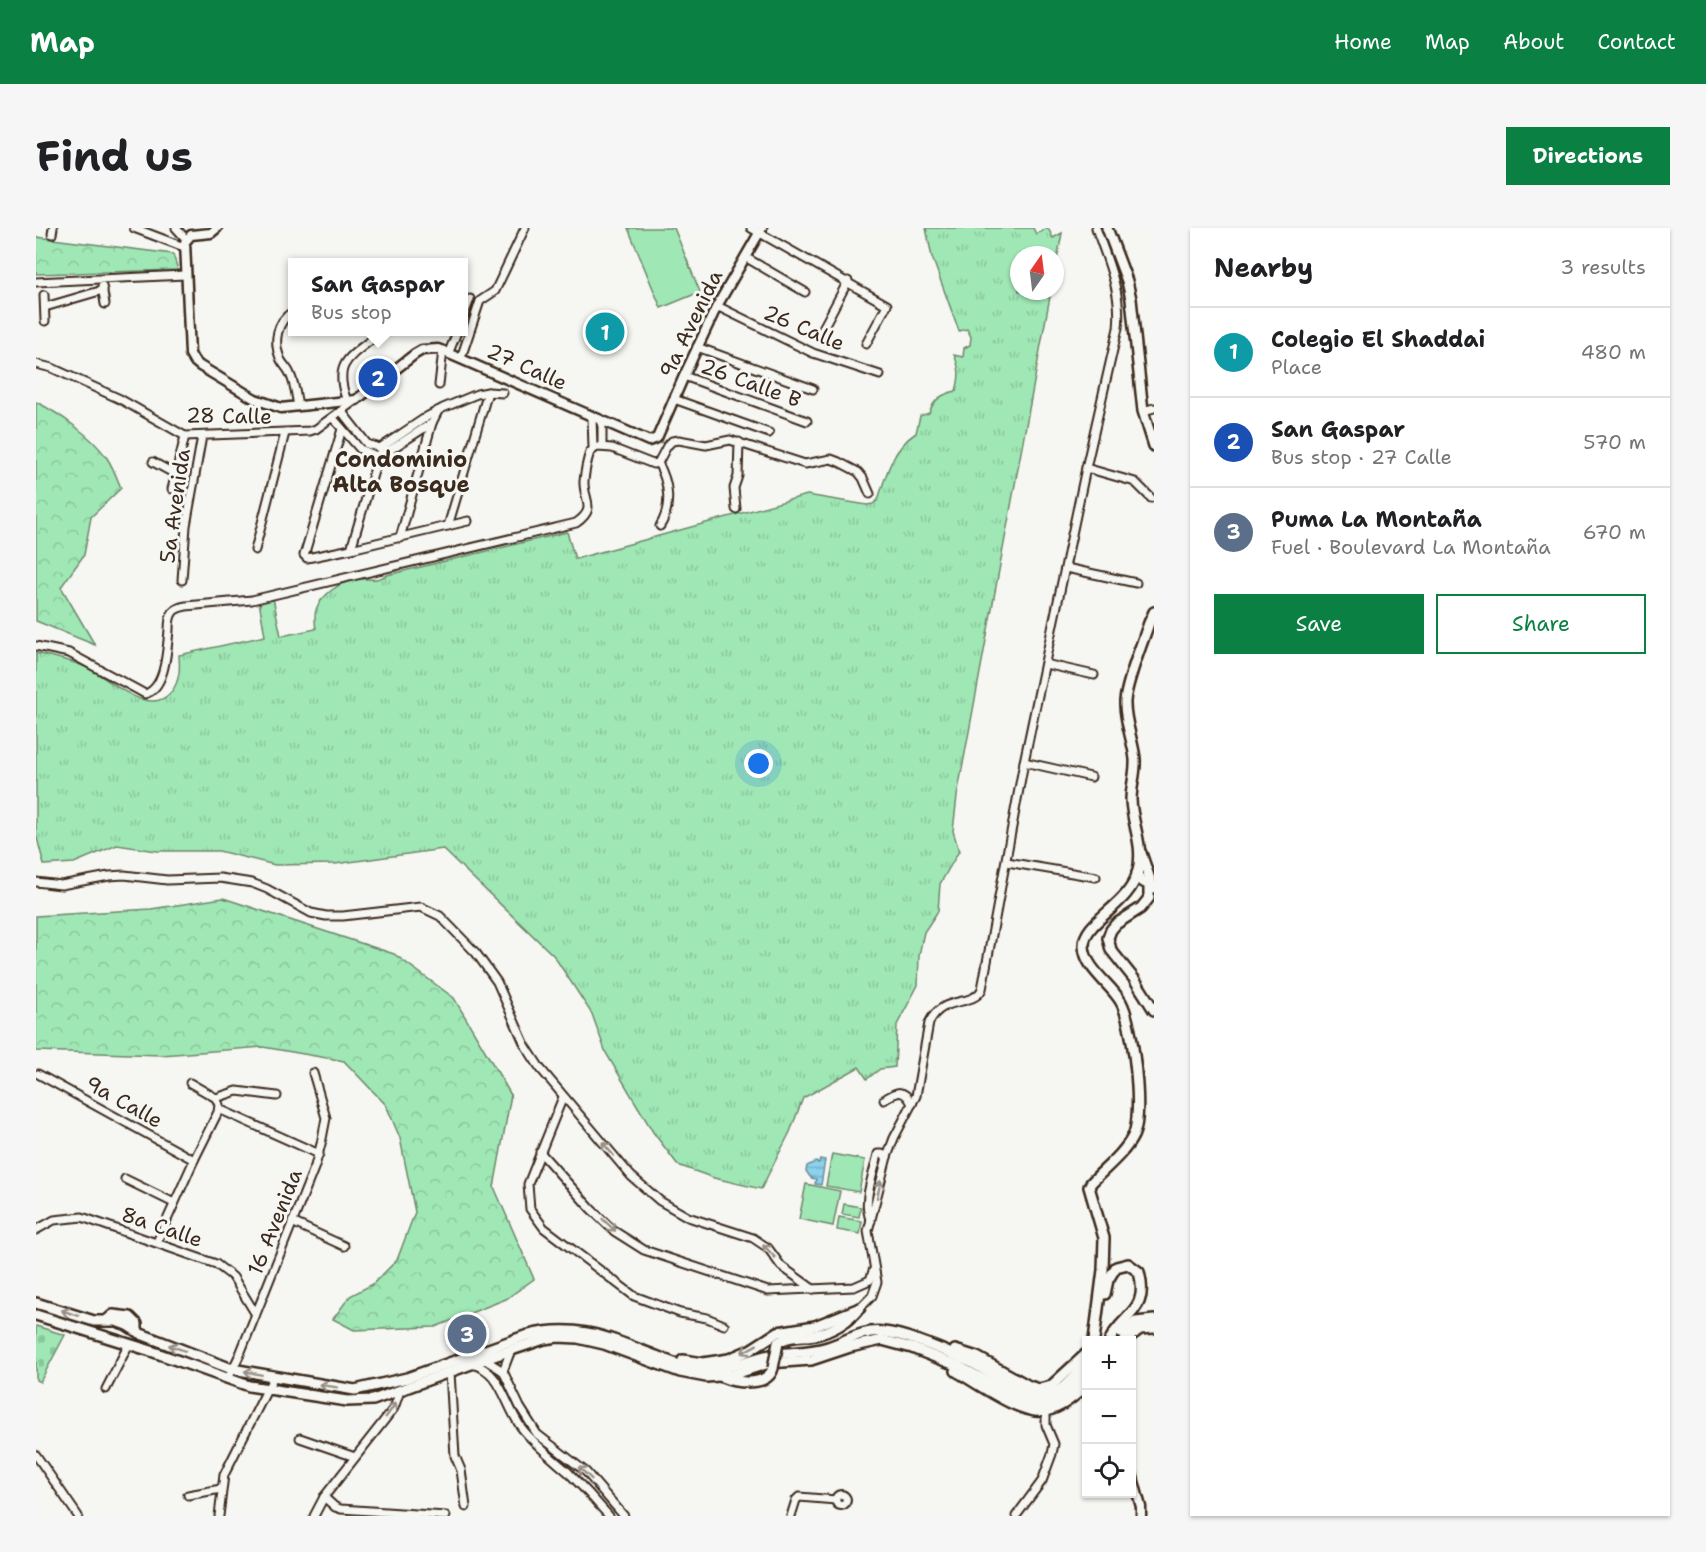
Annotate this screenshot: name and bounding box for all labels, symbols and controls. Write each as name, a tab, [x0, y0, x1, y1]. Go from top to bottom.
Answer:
text: Map	[30, 23, 95, 61]
text: Home	[1334, 28, 1392, 56]
text: Map	[1425, 28, 1470, 56]
text: About	[1503, 28, 1564, 56]
text: Contact	[1597, 28, 1676, 56]
button: Directions	[1506, 127, 1670, 185]
text: Find us	[36, 128, 193, 184]
north arrow	[1010, 246, 1064, 300]
text: Nearby	[1214, 250, 1313, 285]
text: 3 results	[1560, 254, 1646, 280]
popup	[288, 258, 468, 336]
street label: 9a Avenida	[653, 265, 729, 383]
text: San Gaspar	[311, 270, 445, 299]
street label: 26 Calle	[759, 298, 849, 358]
text: Bus stop	[311, 299, 392, 325]
pin: 1	[586, 310, 624, 354]
text: Colegio El Shaddai	[1271, 325, 1485, 354]
street label: 27 Calle	[482, 337, 572, 397]
text: 1	[1229, 339, 1238, 365]
text: 480 m	[1581, 339, 1646, 365]
street label: 26 Calle B	[697, 352, 805, 414]
text: Place	[1271, 354, 1322, 380]
pin: 2	[358, 356, 398, 400]
street label: 28 Calle	[186, 401, 272, 431]
text: San Gaspar	[1271, 415, 1405, 444]
text: 2	[1227, 429, 1241, 455]
text: 570 m	[1583, 429, 1646, 455]
text: Bus stop · 27 Calle	[1271, 444, 1452, 470]
district label: Condominio Alta Bosque	[332, 445, 470, 499]
street label: 5a Avenida	[153, 447, 197, 565]
text: Puma La Montaña	[1271, 505, 1482, 534]
text: 3	[1227, 519, 1241, 545]
text: 670 m	[1583, 519, 1646, 545]
text: Fuel · Boulevard La Montaña	[1271, 534, 1551, 560]
button: Save	[1214, 594, 1424, 654]
button: Share	[1436, 594, 1646, 654]
your location	[744, 749, 773, 778]
street label: 9a Calle	[80, 1069, 168, 1135]
one-way arrow	[601, 1142, 615, 1157]
street label: 16 Avenida	[241, 1165, 309, 1279]
one-way arrow	[874, 1180, 885, 1199]
street label: 8a Calle	[118, 1200, 206, 1254]
one-way arrow	[601, 1218, 616, 1233]
one-way arrow	[762, 1244, 776, 1259]
one-way arrow	[61, 1307, 80, 1318]
pin: 3	[448, 1312, 486, 1356]
map controls	[1082, 1336, 1136, 1498]
button: +	[1082, 1336, 1136, 1390]
one-way arrow	[169, 1342, 187, 1353]
one-way arrow	[741, 1344, 758, 1356]
one-way arrow	[243, 1367, 263, 1378]
one-way arrow	[319, 1381, 338, 1392]
button: −	[1082, 1390, 1136, 1444]
one-way arrow	[385, 1403, 397, 1419]
button: locate	[1082, 1444, 1136, 1498]
one-way arrow	[578, 1466, 593, 1480]

